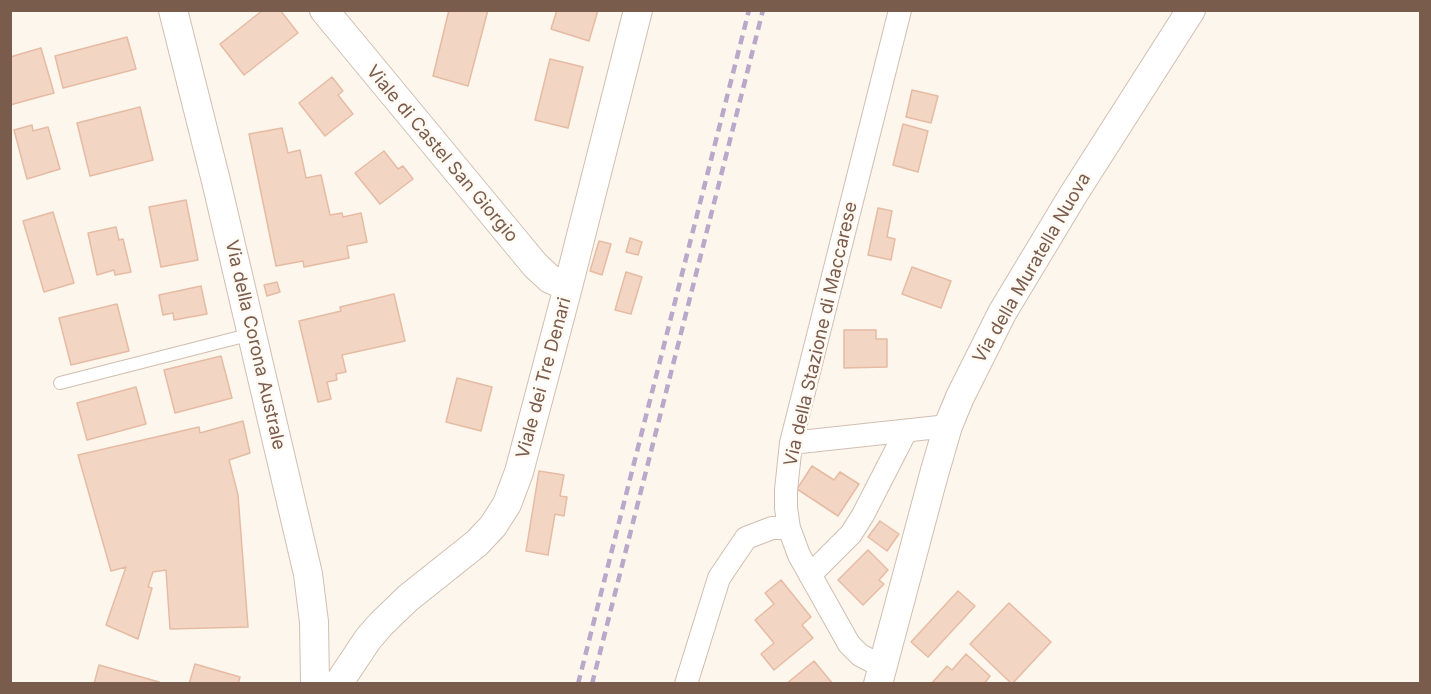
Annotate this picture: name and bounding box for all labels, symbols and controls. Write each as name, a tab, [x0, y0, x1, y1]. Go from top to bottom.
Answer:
street label: Viale di Castel San Giorgio	[362, 61, 522, 247]
street label: Via della Muratella Nuova	[969, 169, 1095, 367]
street label: Via della Stazione di Maccarese	[780, 200, 862, 468]
street label: Via della Corona Australe	[220, 238, 290, 452]
street label: Viale dei Tre Denari	[512, 295, 576, 461]

